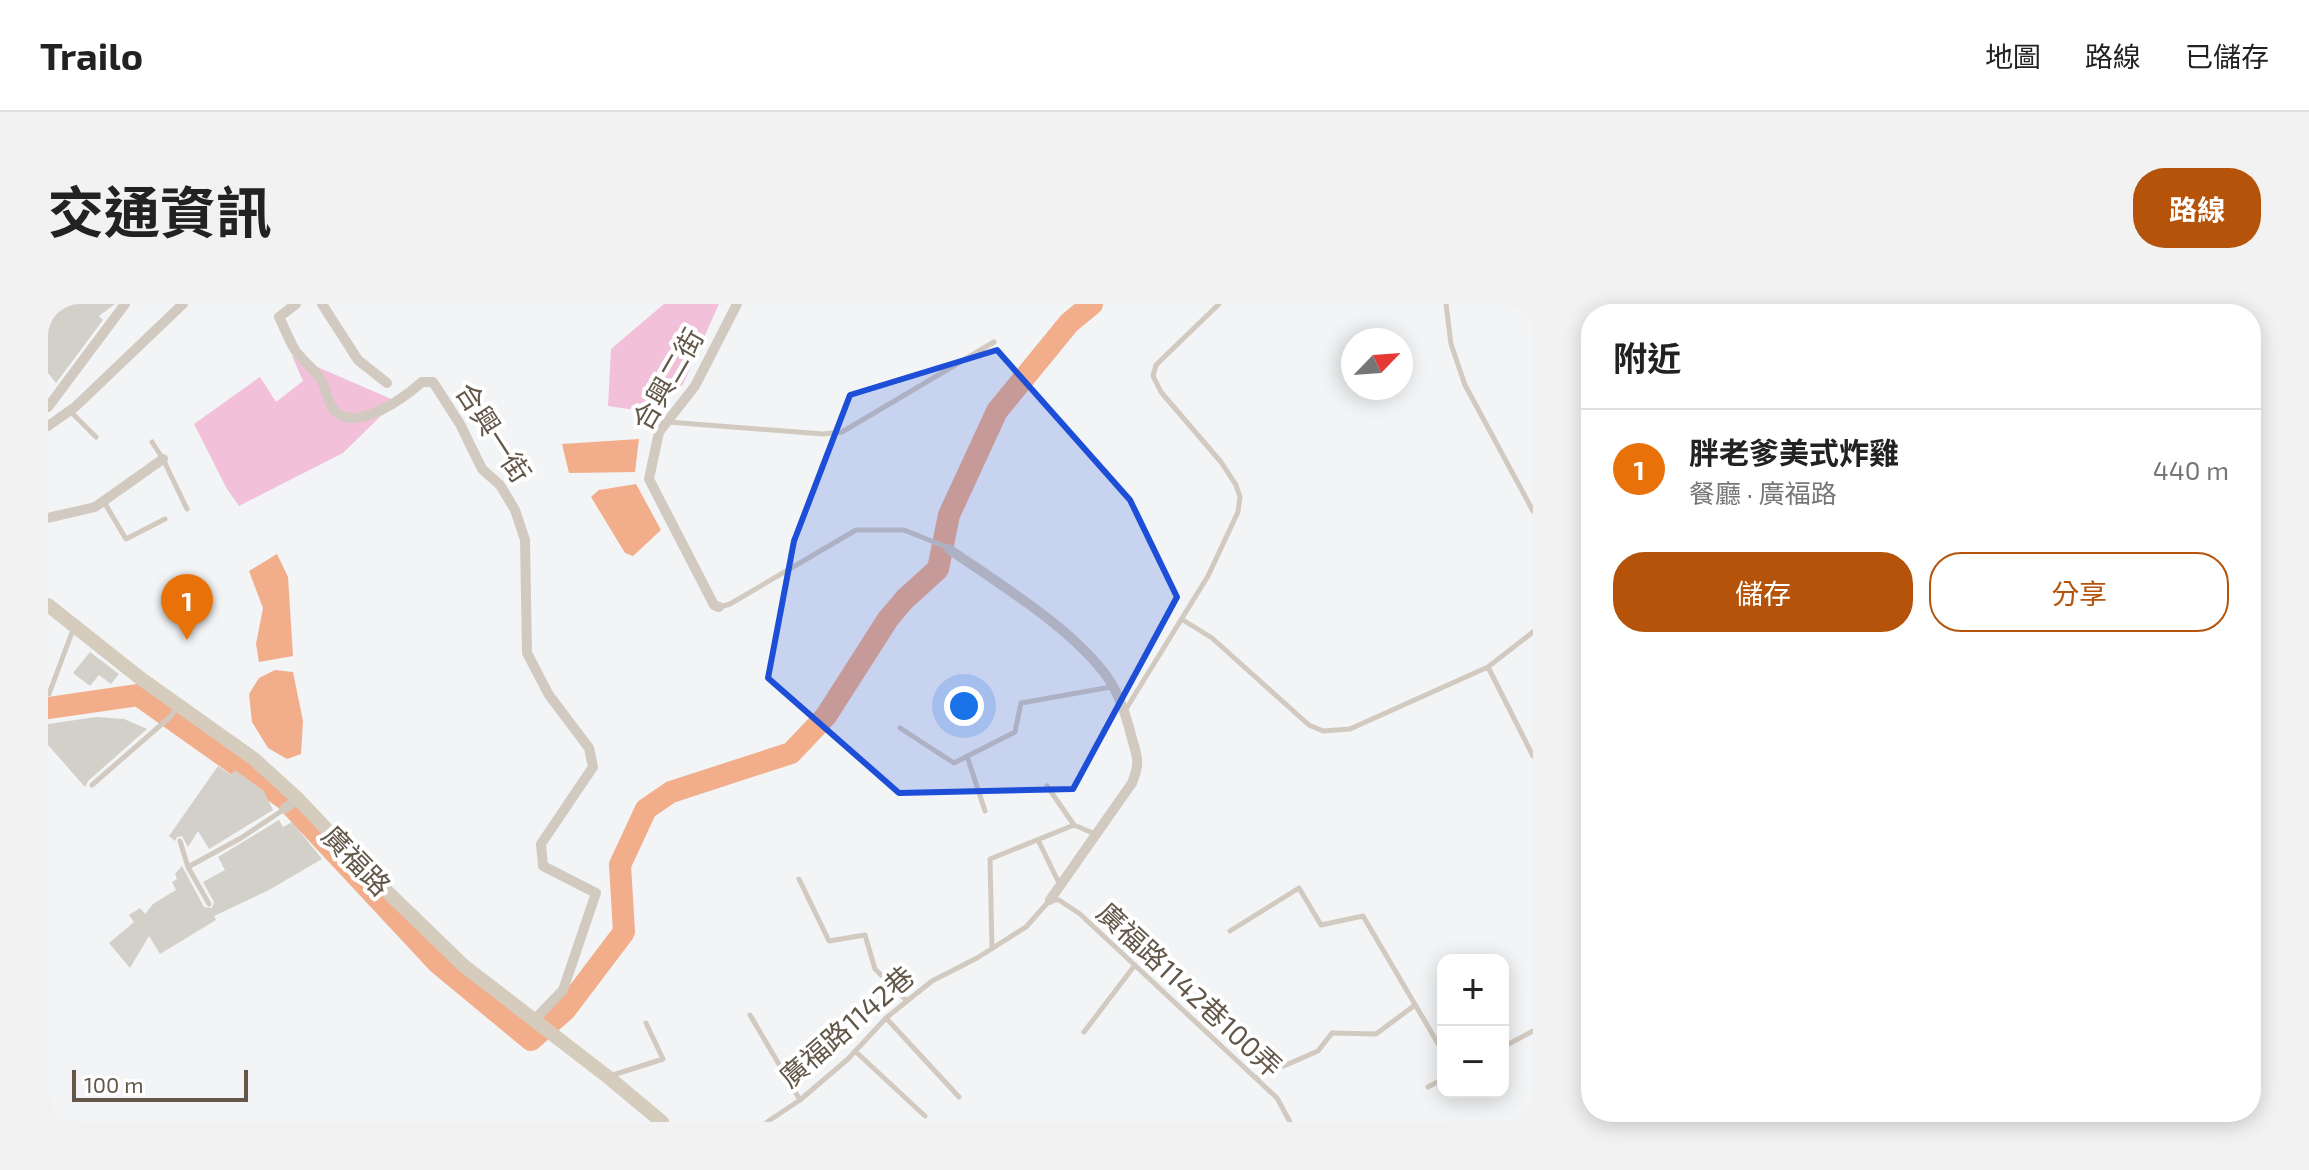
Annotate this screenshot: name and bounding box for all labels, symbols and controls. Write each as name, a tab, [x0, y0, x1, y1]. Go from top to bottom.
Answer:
text: Trailo	[40, 32, 143, 78]
text: 地圖	[1985, 39, 2041, 73]
text: 路線	[2085, 39, 2141, 73]
text: 已儲存	[2185, 39, 2269, 73]
button: 路線	[2133, 168, 2261, 248]
text: 交通資訊	[48, 177, 272, 244]
street label: 合興二街	[624, 322, 710, 436]
north arrow	[1341, 328, 1413, 400]
text: 附近	[1613, 337, 1681, 378]
street label: 合興一街	[449, 376, 539, 488]
text: 胖老爹美式炸雞	[1689, 434, 1899, 470]
text: 1	[1633, 454, 1645, 485]
text: 440 m	[2153, 454, 2229, 485]
text: 餐廳 · 廣福路	[1689, 477, 1837, 508]
button: 儲存	[1613, 552, 1913, 632]
button: 分享	[1929, 552, 2229, 632]
pin: 1	[161, 574, 213, 640]
your location	[944, 686, 984, 726]
street label: 廣福路	[316, 818, 398, 902]
street label: 廣福路1142巷100弄	[1091, 895, 1289, 1083]
map controls	[1437, 954, 1509, 1098]
button: +	[1437, 954, 1509, 1026]
street label: 廣福路1142巷	[772, 958, 920, 1094]
button: −	[1437, 1026, 1509, 1098]
scale bar	[72, 1066, 248, 1102]
text: 100 m	[84, 1071, 143, 1097]

